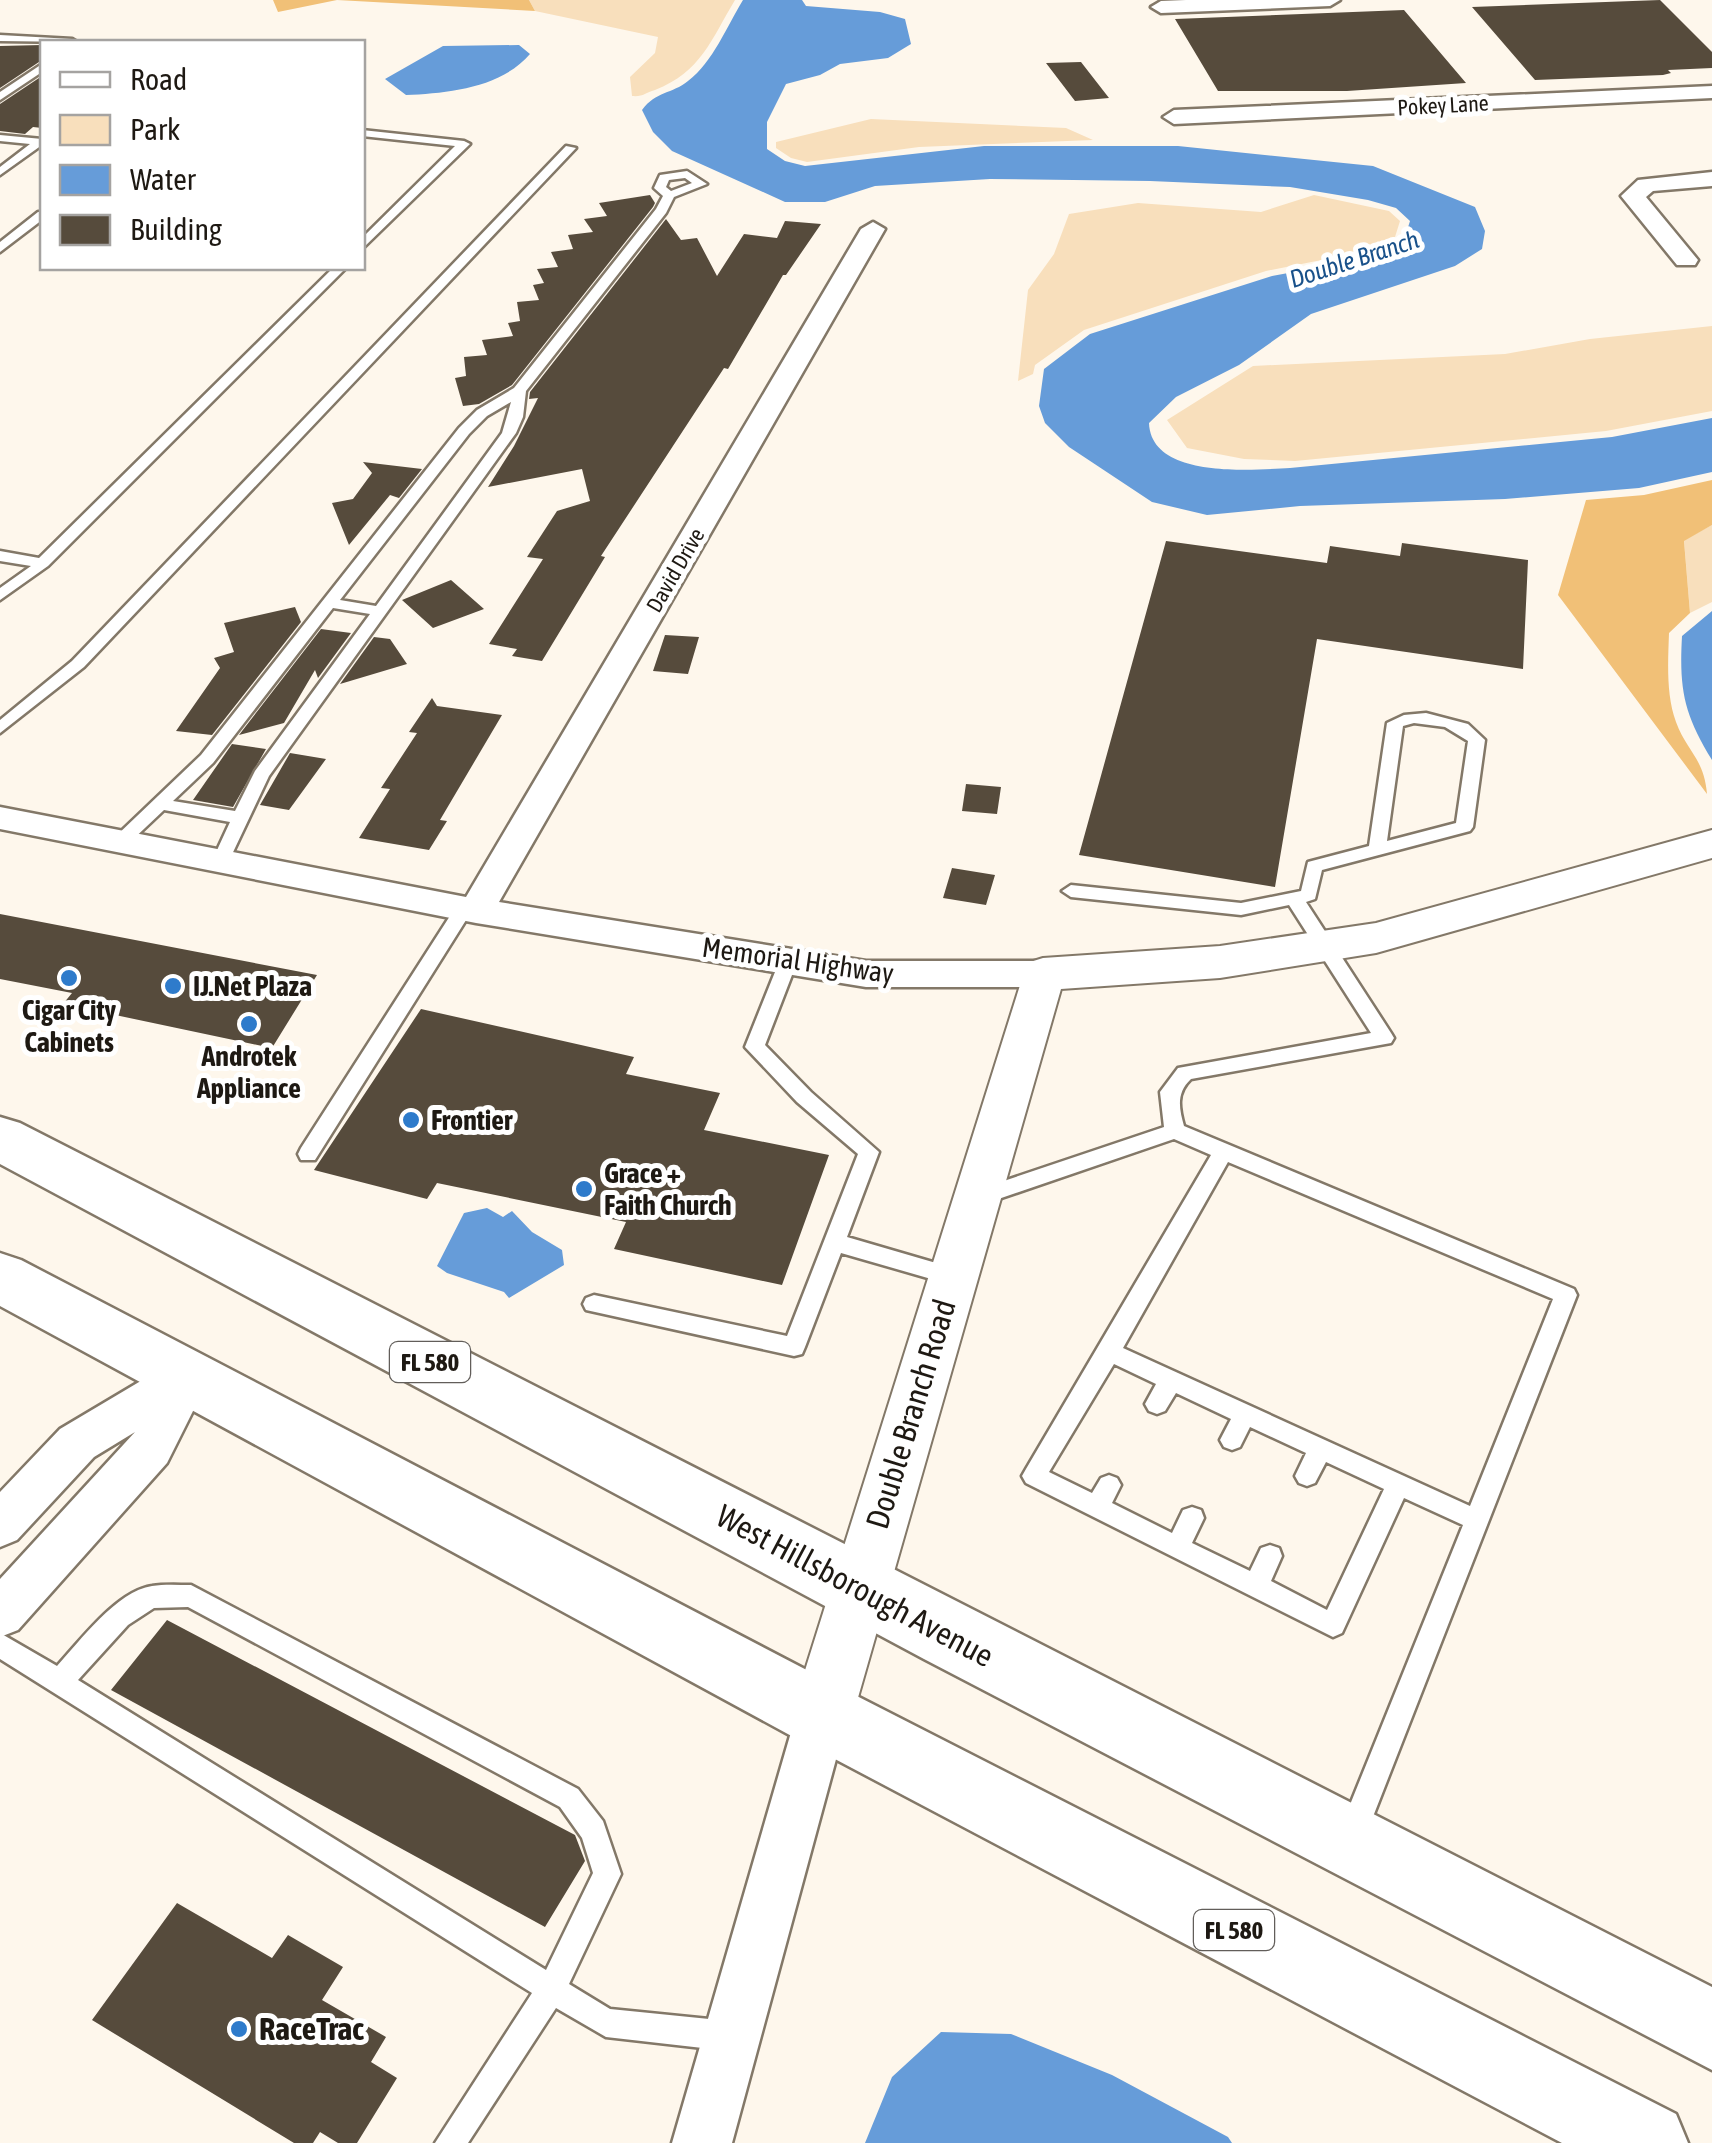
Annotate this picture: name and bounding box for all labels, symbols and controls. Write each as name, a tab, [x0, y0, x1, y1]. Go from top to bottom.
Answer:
legend	[40, 40, 365, 270]
text: Road	[130, 62, 187, 96]
street label: Pokey Lane	[1397, 90, 1489, 120]
text: Park	[130, 112, 180, 146]
text: Water	[130, 162, 197, 196]
text: Building	[130, 212, 222, 246]
water label: Double Branch	[1286, 225, 1422, 293]
street label: David Drive	[641, 523, 709, 617]
street label: Memorial Highway	[700, 931, 896, 989]
marker: Cigar City Cabinets	[58, 967, 80, 989]
place label: IJ.Net Plaza	[193, 970, 312, 1002]
marker: IJ.Net Plaza	[162, 975, 184, 997]
place label: Cigar City Cabinets	[22, 994, 117, 1058]
marker: Androtek Appliance	[238, 1013, 260, 1035]
place label: Androtek Appliance	[196, 1040, 301, 1104]
place label: Frontier	[431, 1104, 513, 1136]
marker: Frontier	[400, 1109, 422, 1131]
place label: Grace + Faith Church	[604, 1157, 732, 1221]
marker: Grace + Faith Church	[573, 1178, 595, 1200]
street label: Double Branch Road	[858, 1295, 963, 1533]
road number: FL 580	[390, 1342, 470, 1382]
street label: West Hillsborough Avenue	[710, 1497, 1000, 1674]
road number: FL 580	[1194, 1910, 1274, 1950]
place label: RaceTrac	[259, 2010, 364, 2047]
marker: RaceTrac	[228, 2018, 250, 2040]

